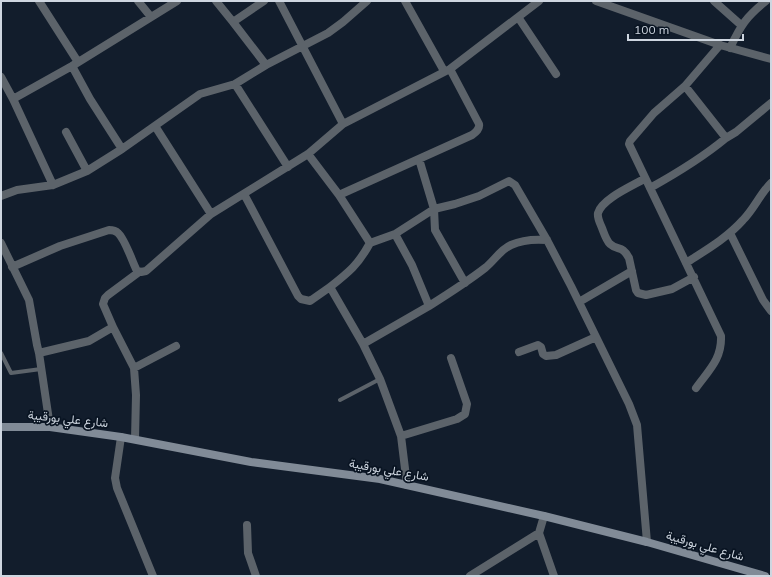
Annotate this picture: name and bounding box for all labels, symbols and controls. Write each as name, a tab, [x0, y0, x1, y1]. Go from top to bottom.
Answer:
scale bar	[628, 16, 743, 42]
text: 100 m	[634, 22, 669, 37]
street label: شارع علي بورقيبة	[27, 407, 109, 433]
street label: شارع علي بورقيبة	[348, 455, 430, 487]
street label: شارع علي بورقيبة	[663, 527, 746, 567]

